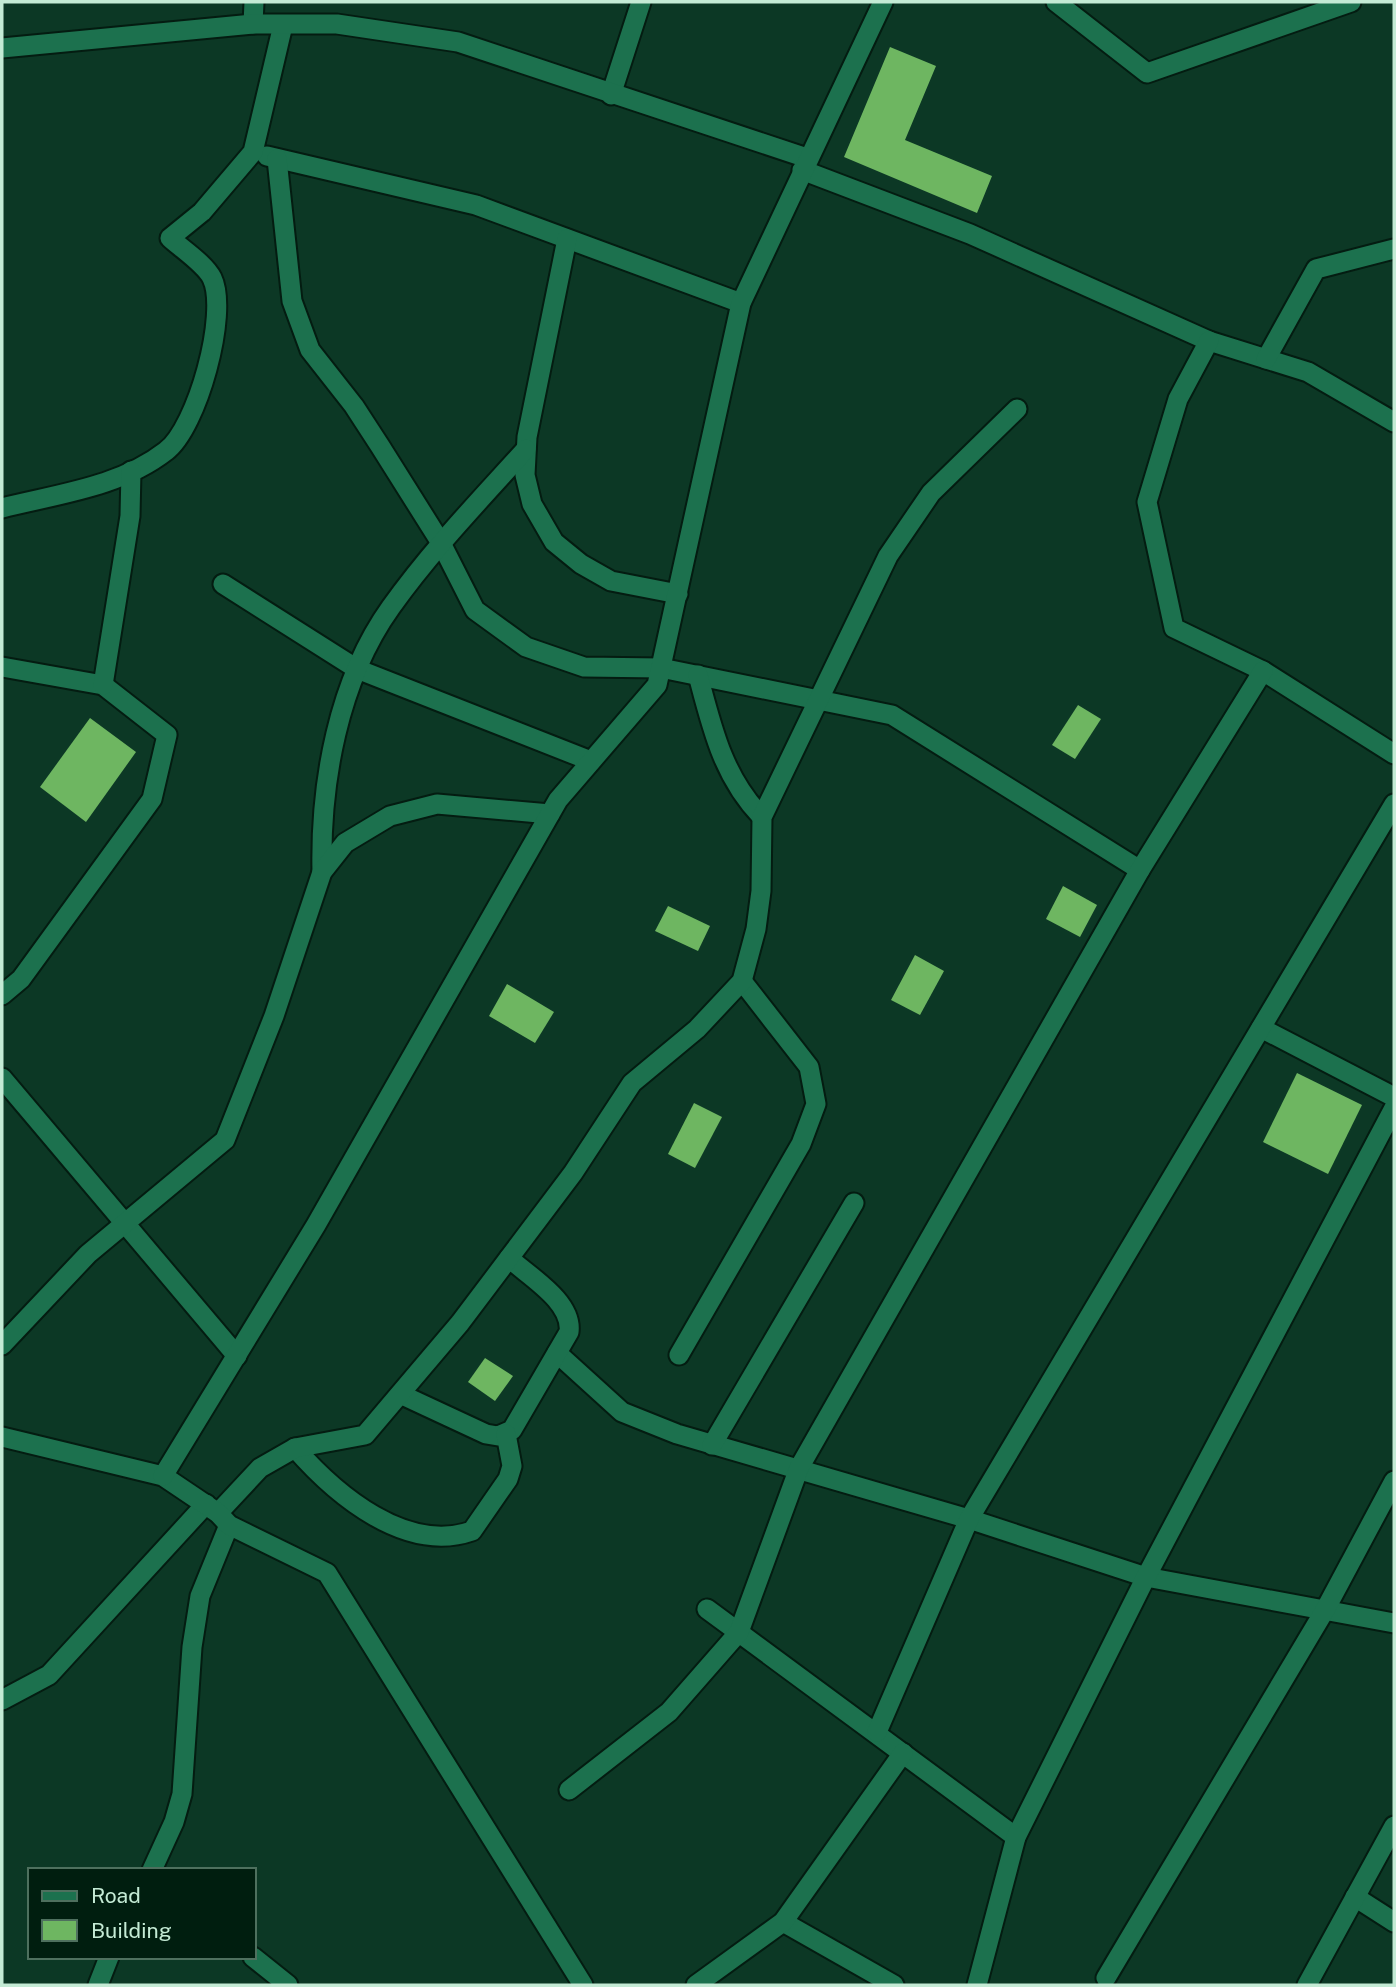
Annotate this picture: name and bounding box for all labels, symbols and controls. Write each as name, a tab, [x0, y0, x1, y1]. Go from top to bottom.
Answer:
legend	[28, 1868, 256, 1959]
text: Road	[91, 1883, 141, 1908]
text: Building	[91, 1918, 172, 1943]

